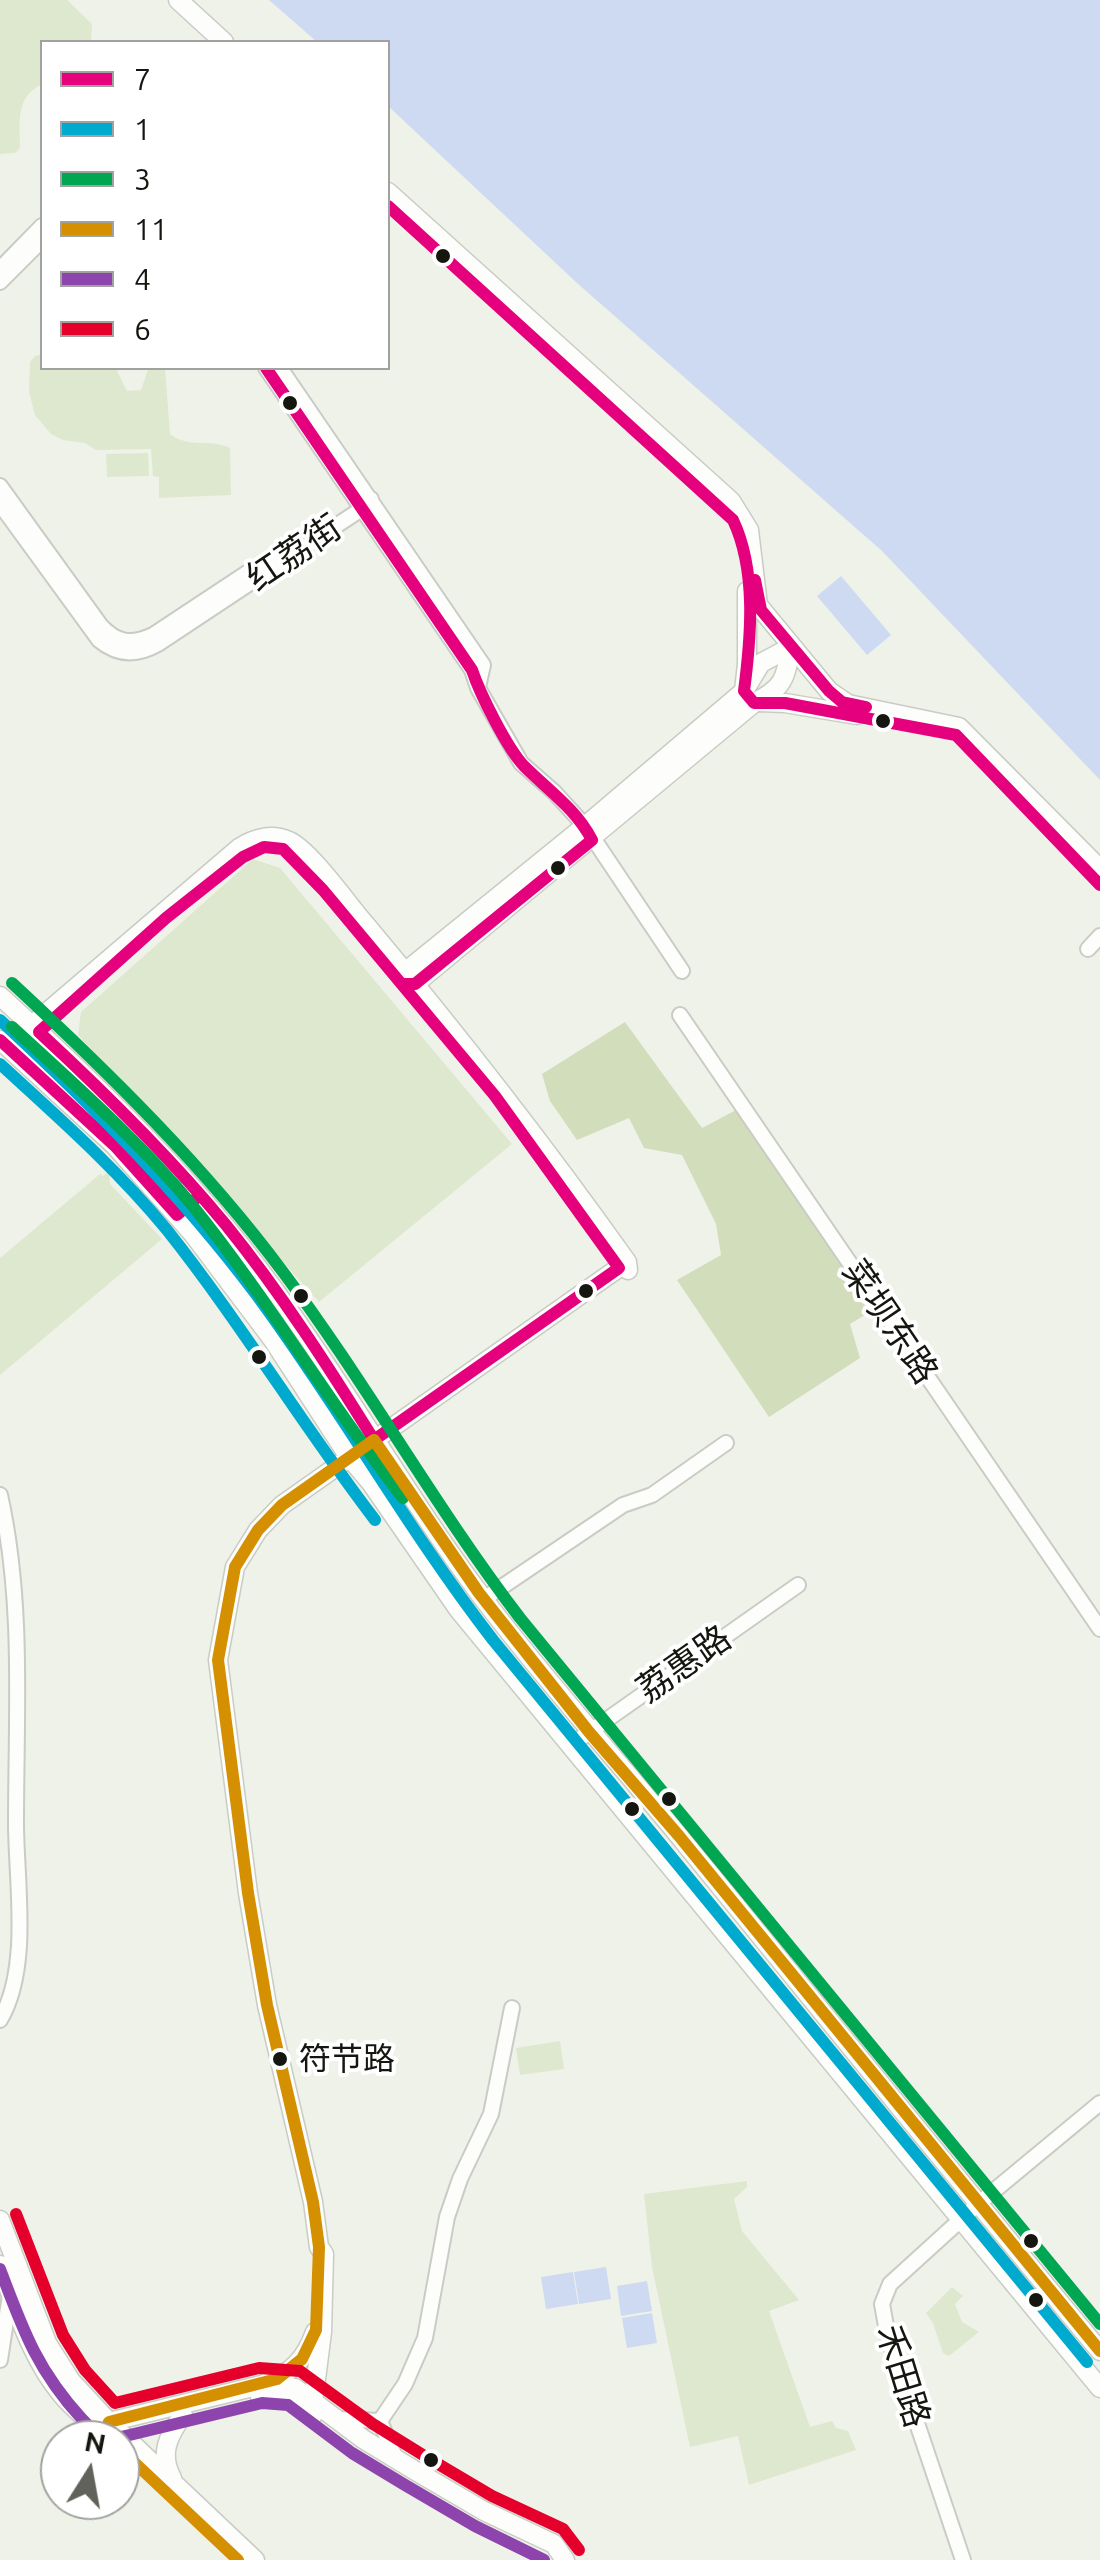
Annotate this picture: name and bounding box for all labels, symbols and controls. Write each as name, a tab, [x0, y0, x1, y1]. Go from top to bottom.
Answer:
legend	[40, 40, 390, 370]
text: 7	[134, 62, 151, 96]
text: 1	[134, 112, 151, 146]
text: 3	[134, 162, 151, 196]
text: 11	[134, 212, 168, 246]
unlabelled marker	[433, 246, 453, 266]
text: 4	[134, 262, 151, 296]
text: 6	[134, 312, 151, 346]
unlabelled marker	[280, 393, 300, 413]
street label: 红荔街	[239, 506, 349, 600]
unlabelled marker	[873, 711, 893, 731]
unlabelled marker	[548, 858, 568, 878]
street label: 菜坝东路	[833, 1252, 947, 1392]
unlabelled marker	[576, 1281, 596, 1301]
unlabelled marker	[291, 1286, 311, 1306]
unlabelled marker	[249, 1347, 269, 1367]
street label: 荔惠路	[629, 1617, 739, 1711]
unlabelled marker	[659, 1789, 679, 1809]
unlabelled marker	[622, 1799, 642, 1819]
place label: 符节路	[299, 2040, 395, 2078]
marker: 符节路	[270, 2049, 290, 2069]
unlabelled marker	[1021, 2231, 1041, 2251]
unlabelled marker	[1026, 2290, 1046, 2310]
street label: 禾田路	[868, 2320, 938, 2432]
north arrow	[40, 2420, 140, 2520]
text: N	[82, 2425, 109, 2459]
unlabelled marker	[421, 2450, 441, 2470]

